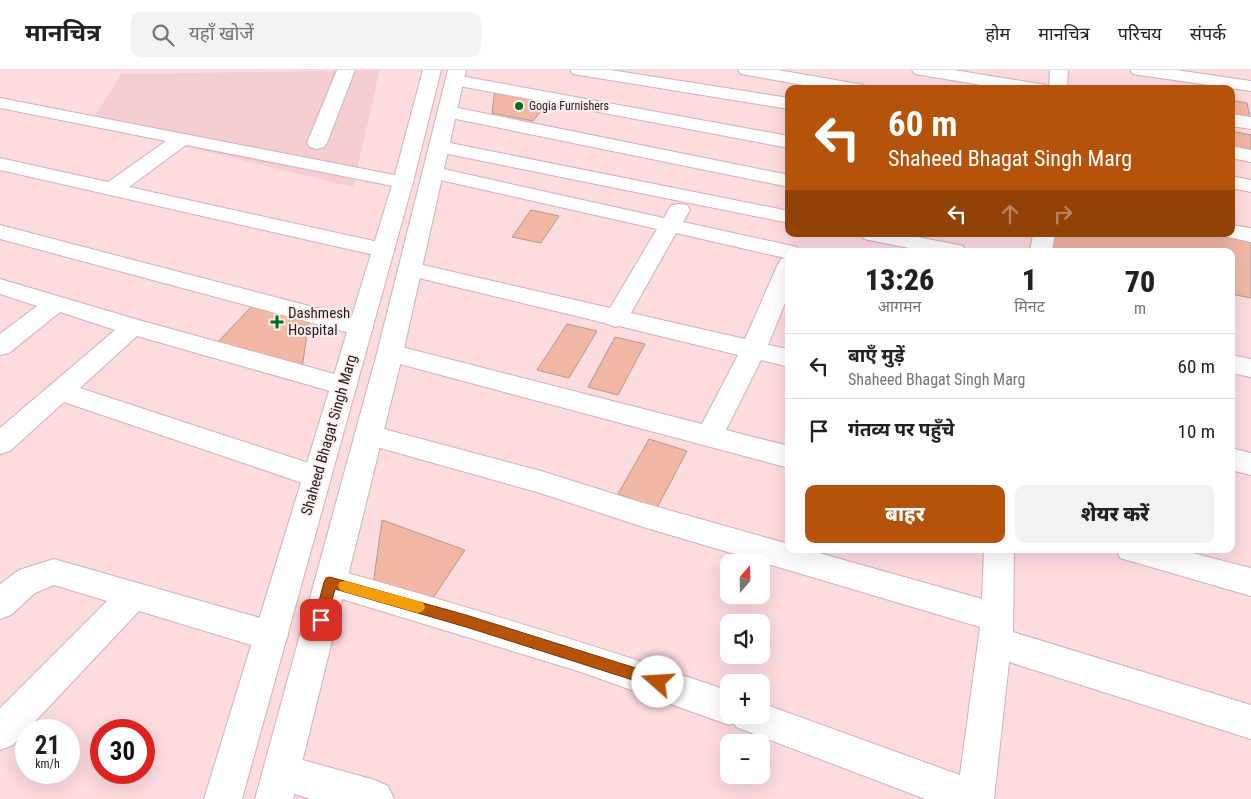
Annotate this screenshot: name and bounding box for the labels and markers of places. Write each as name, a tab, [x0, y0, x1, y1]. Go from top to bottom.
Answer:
place label: Gogia Furnishers	[529, 99, 609, 113]
marker: Gogia Furnishers	[513, 100, 525, 112]
place label: Dashmesh Hospital	[288, 304, 350, 339]
marker: Dashmesh Hospital	[270, 315, 284, 329]
pin	[300, 599, 342, 641]

